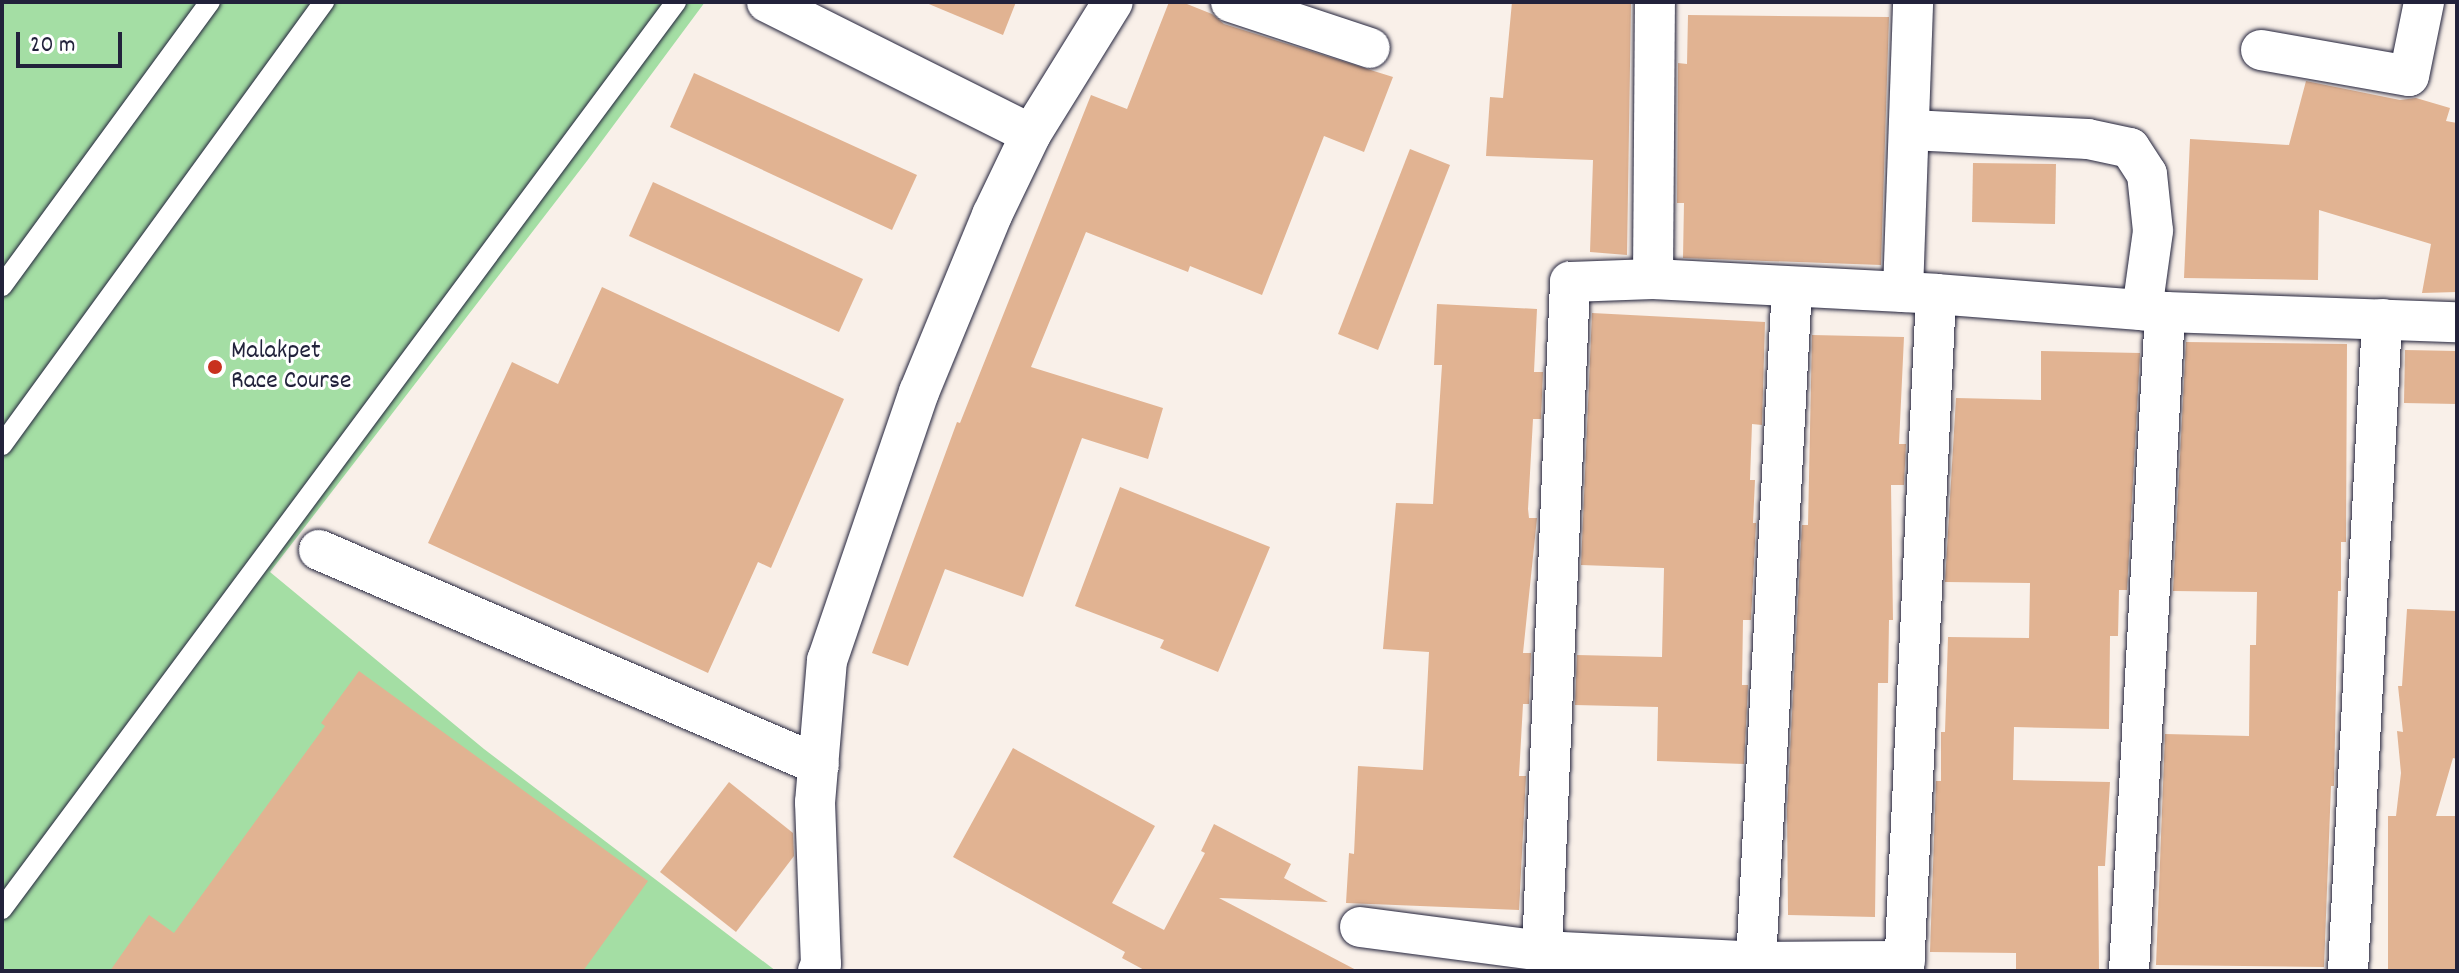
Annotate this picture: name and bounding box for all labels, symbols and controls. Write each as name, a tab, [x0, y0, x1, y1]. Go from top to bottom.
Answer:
scale bar	[20, 16, 126, 66]
text: 20 m	[30, 29, 76, 63]
place label: Malakpet Race Course	[231, 336, 351, 398]
marker: Malakpet Race Course	[206, 358, 224, 376]

